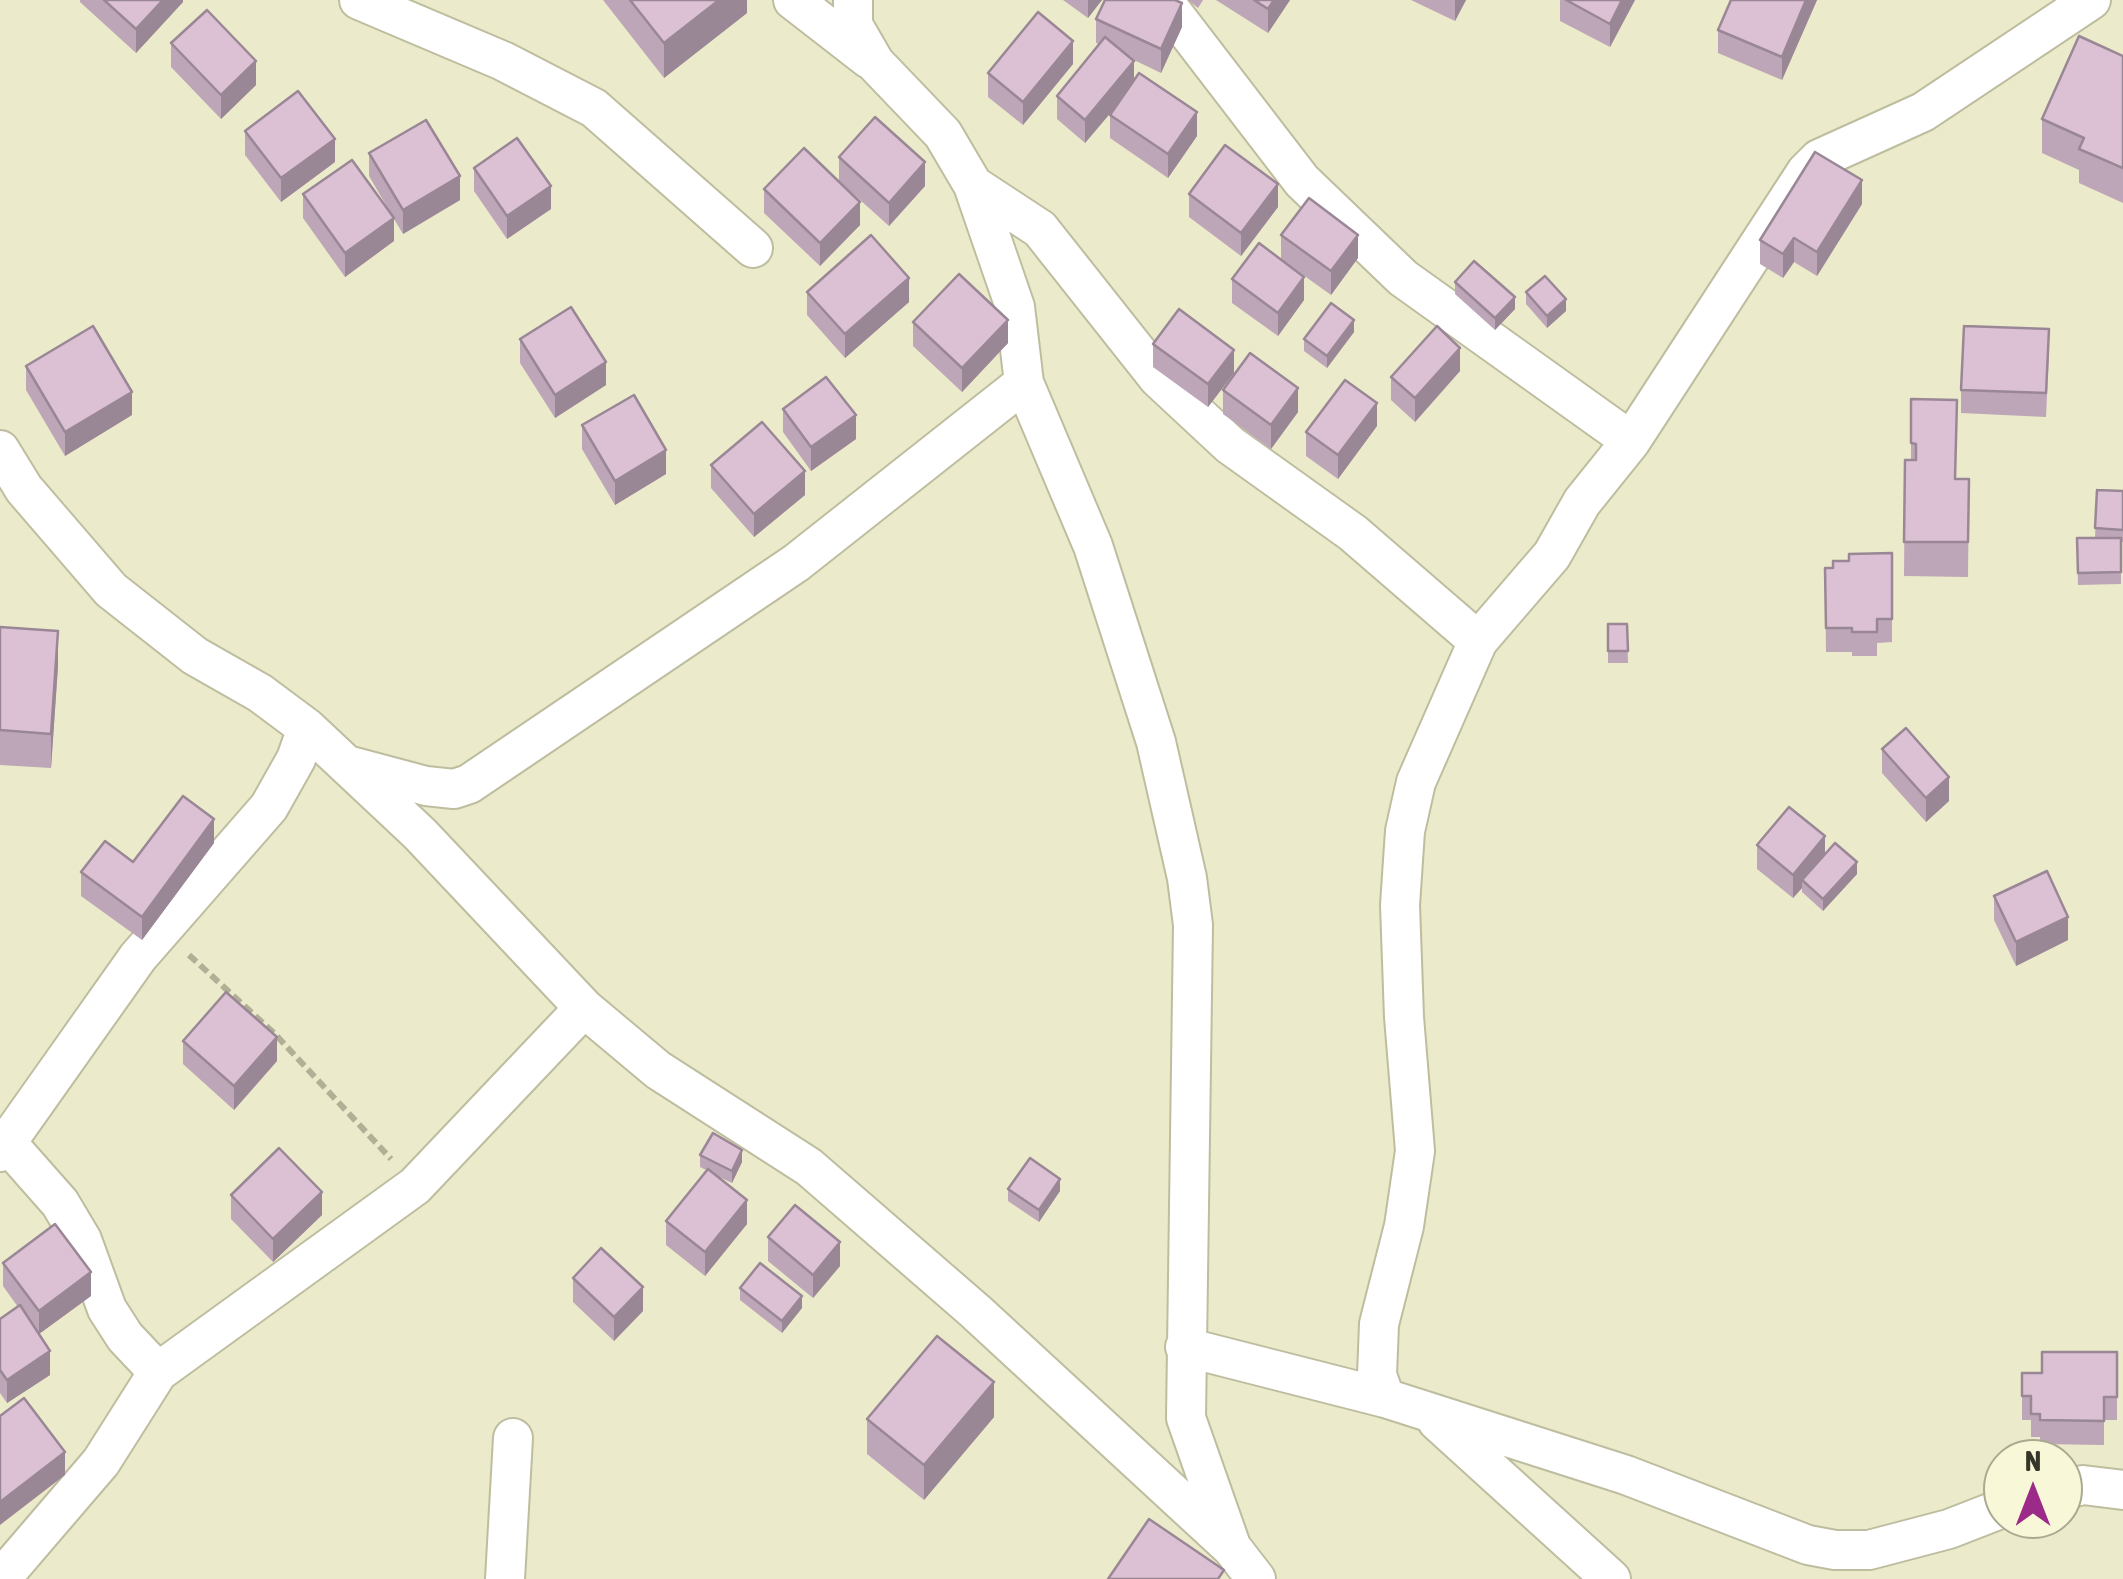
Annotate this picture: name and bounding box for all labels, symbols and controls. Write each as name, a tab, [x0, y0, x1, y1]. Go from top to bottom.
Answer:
north arrow	[1983, 1439, 2083, 1539]
text: N	[2025, 1445, 2041, 1477]

